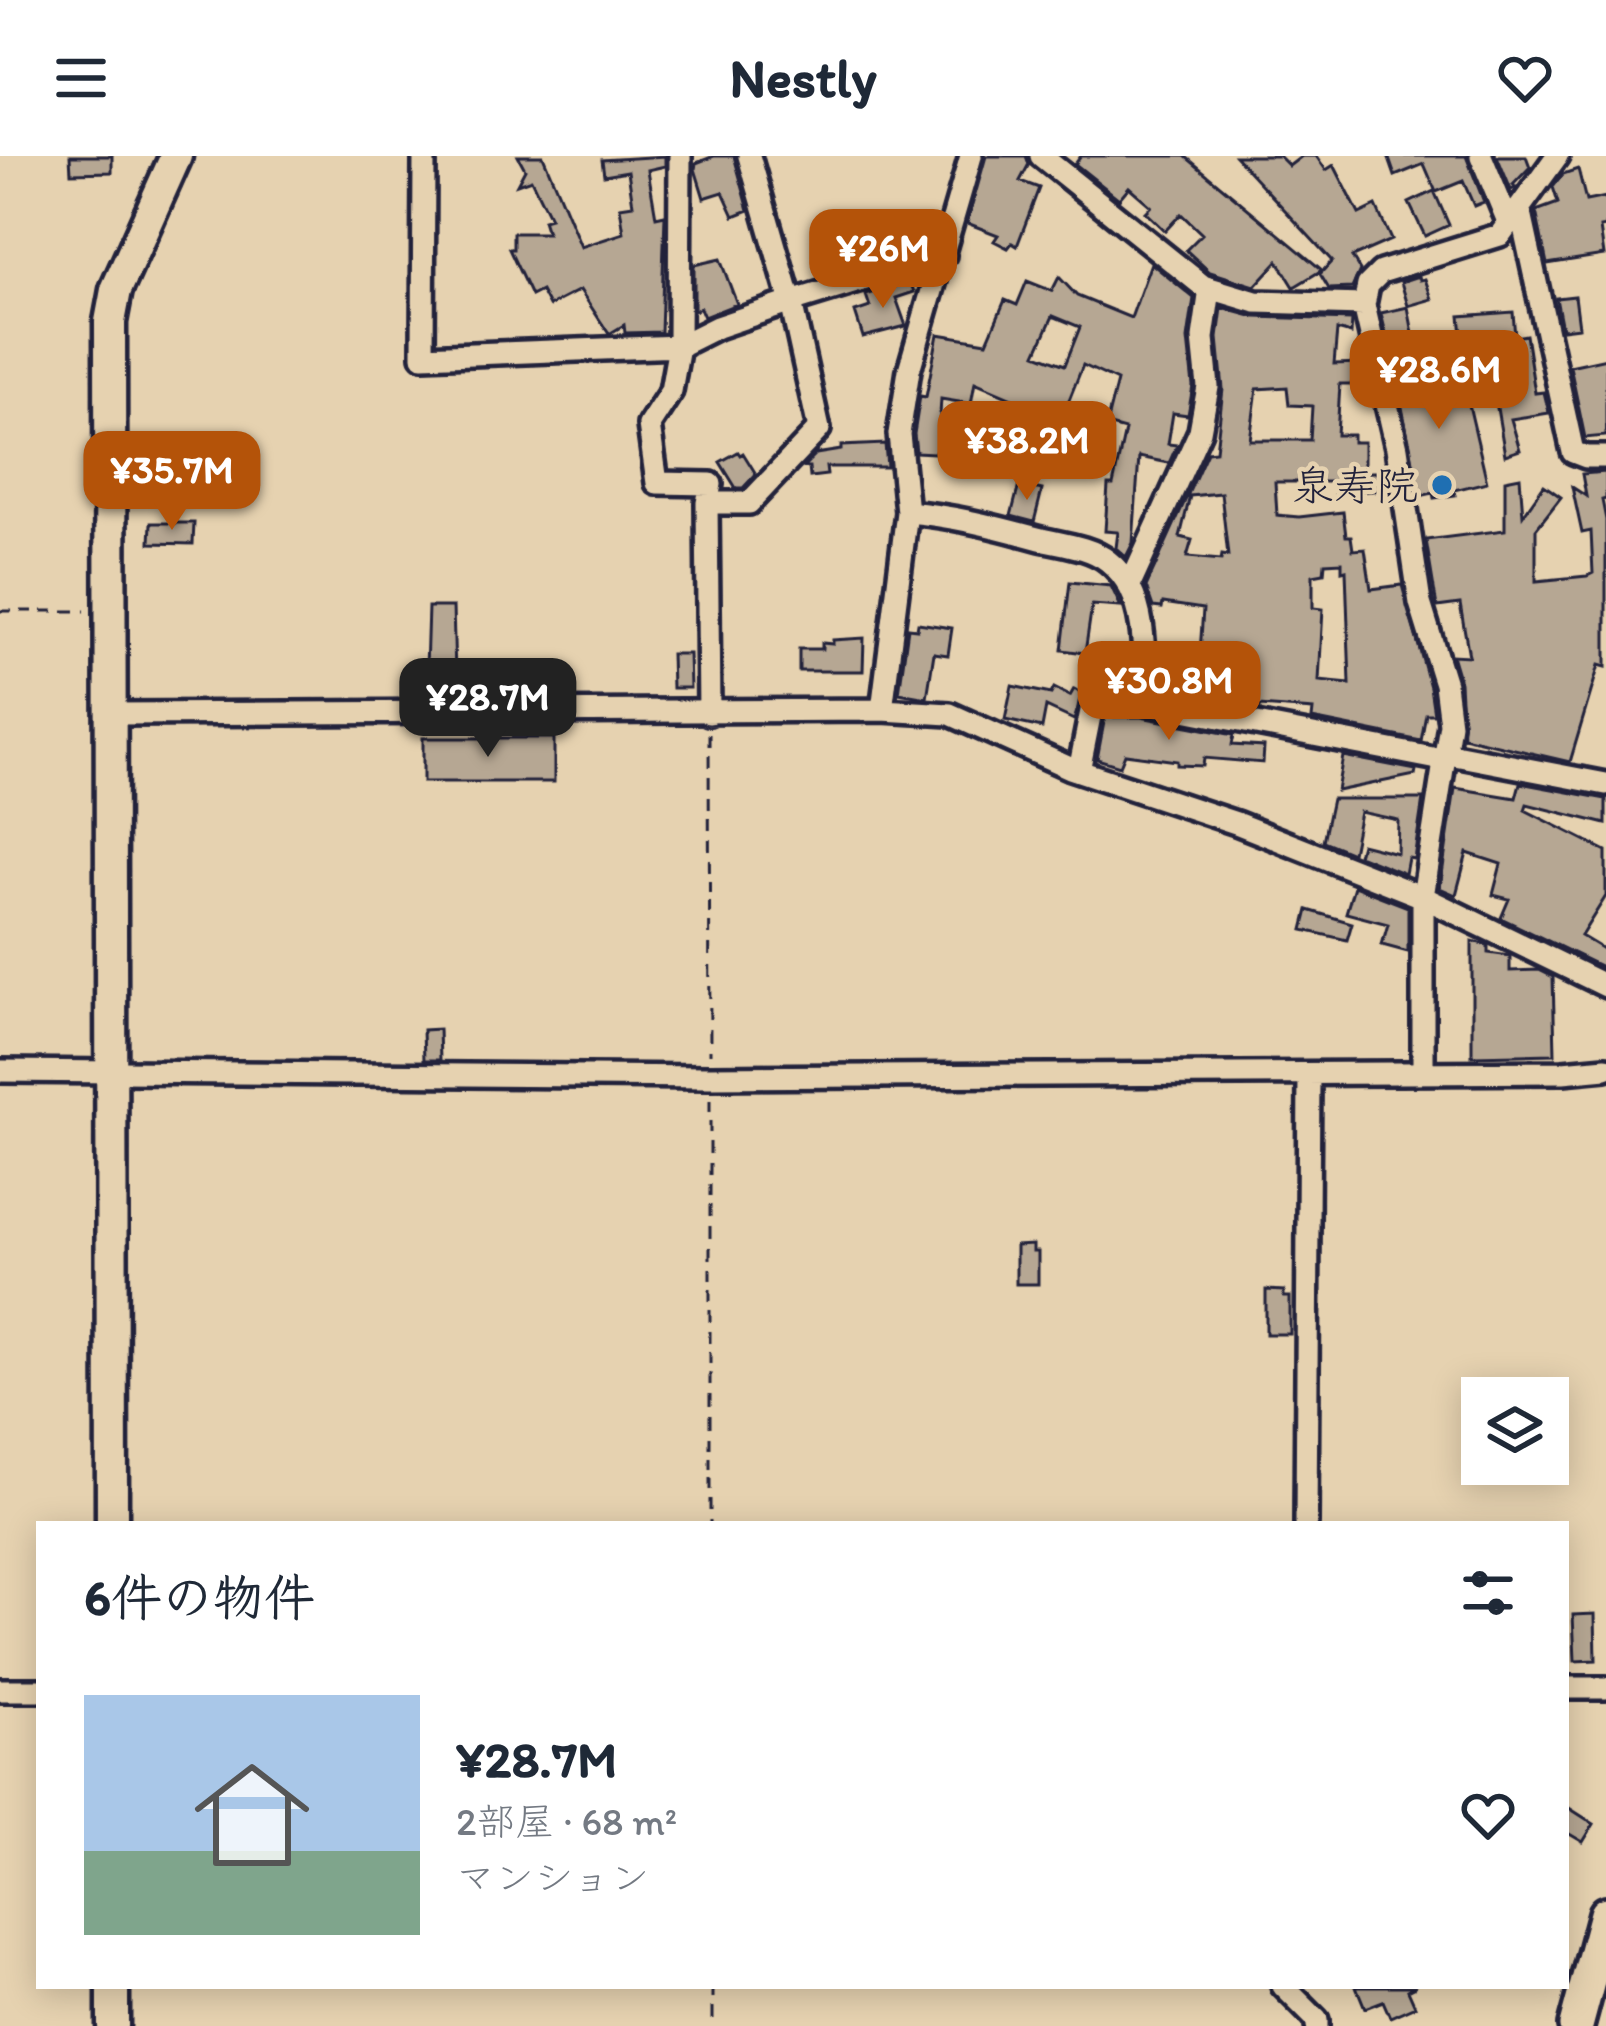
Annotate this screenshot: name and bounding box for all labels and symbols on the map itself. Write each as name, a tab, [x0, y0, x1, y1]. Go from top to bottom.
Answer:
pin: ¥26M	[812, 209, 954, 311]
pin: ¥28.6M	[1341, 330, 1537, 432]
pin: ¥38.2M	[929, 401, 1125, 503]
pin: ¥35.7M	[74, 431, 270, 533]
place label: 泉寿院	[1292, 460, 1418, 511]
marker: 泉寿院	[1429, 472, 1455, 498]
pin: ¥30.8M	[1071, 641, 1267, 743]
pin: ¥28.7M	[390, 658, 586, 760]

